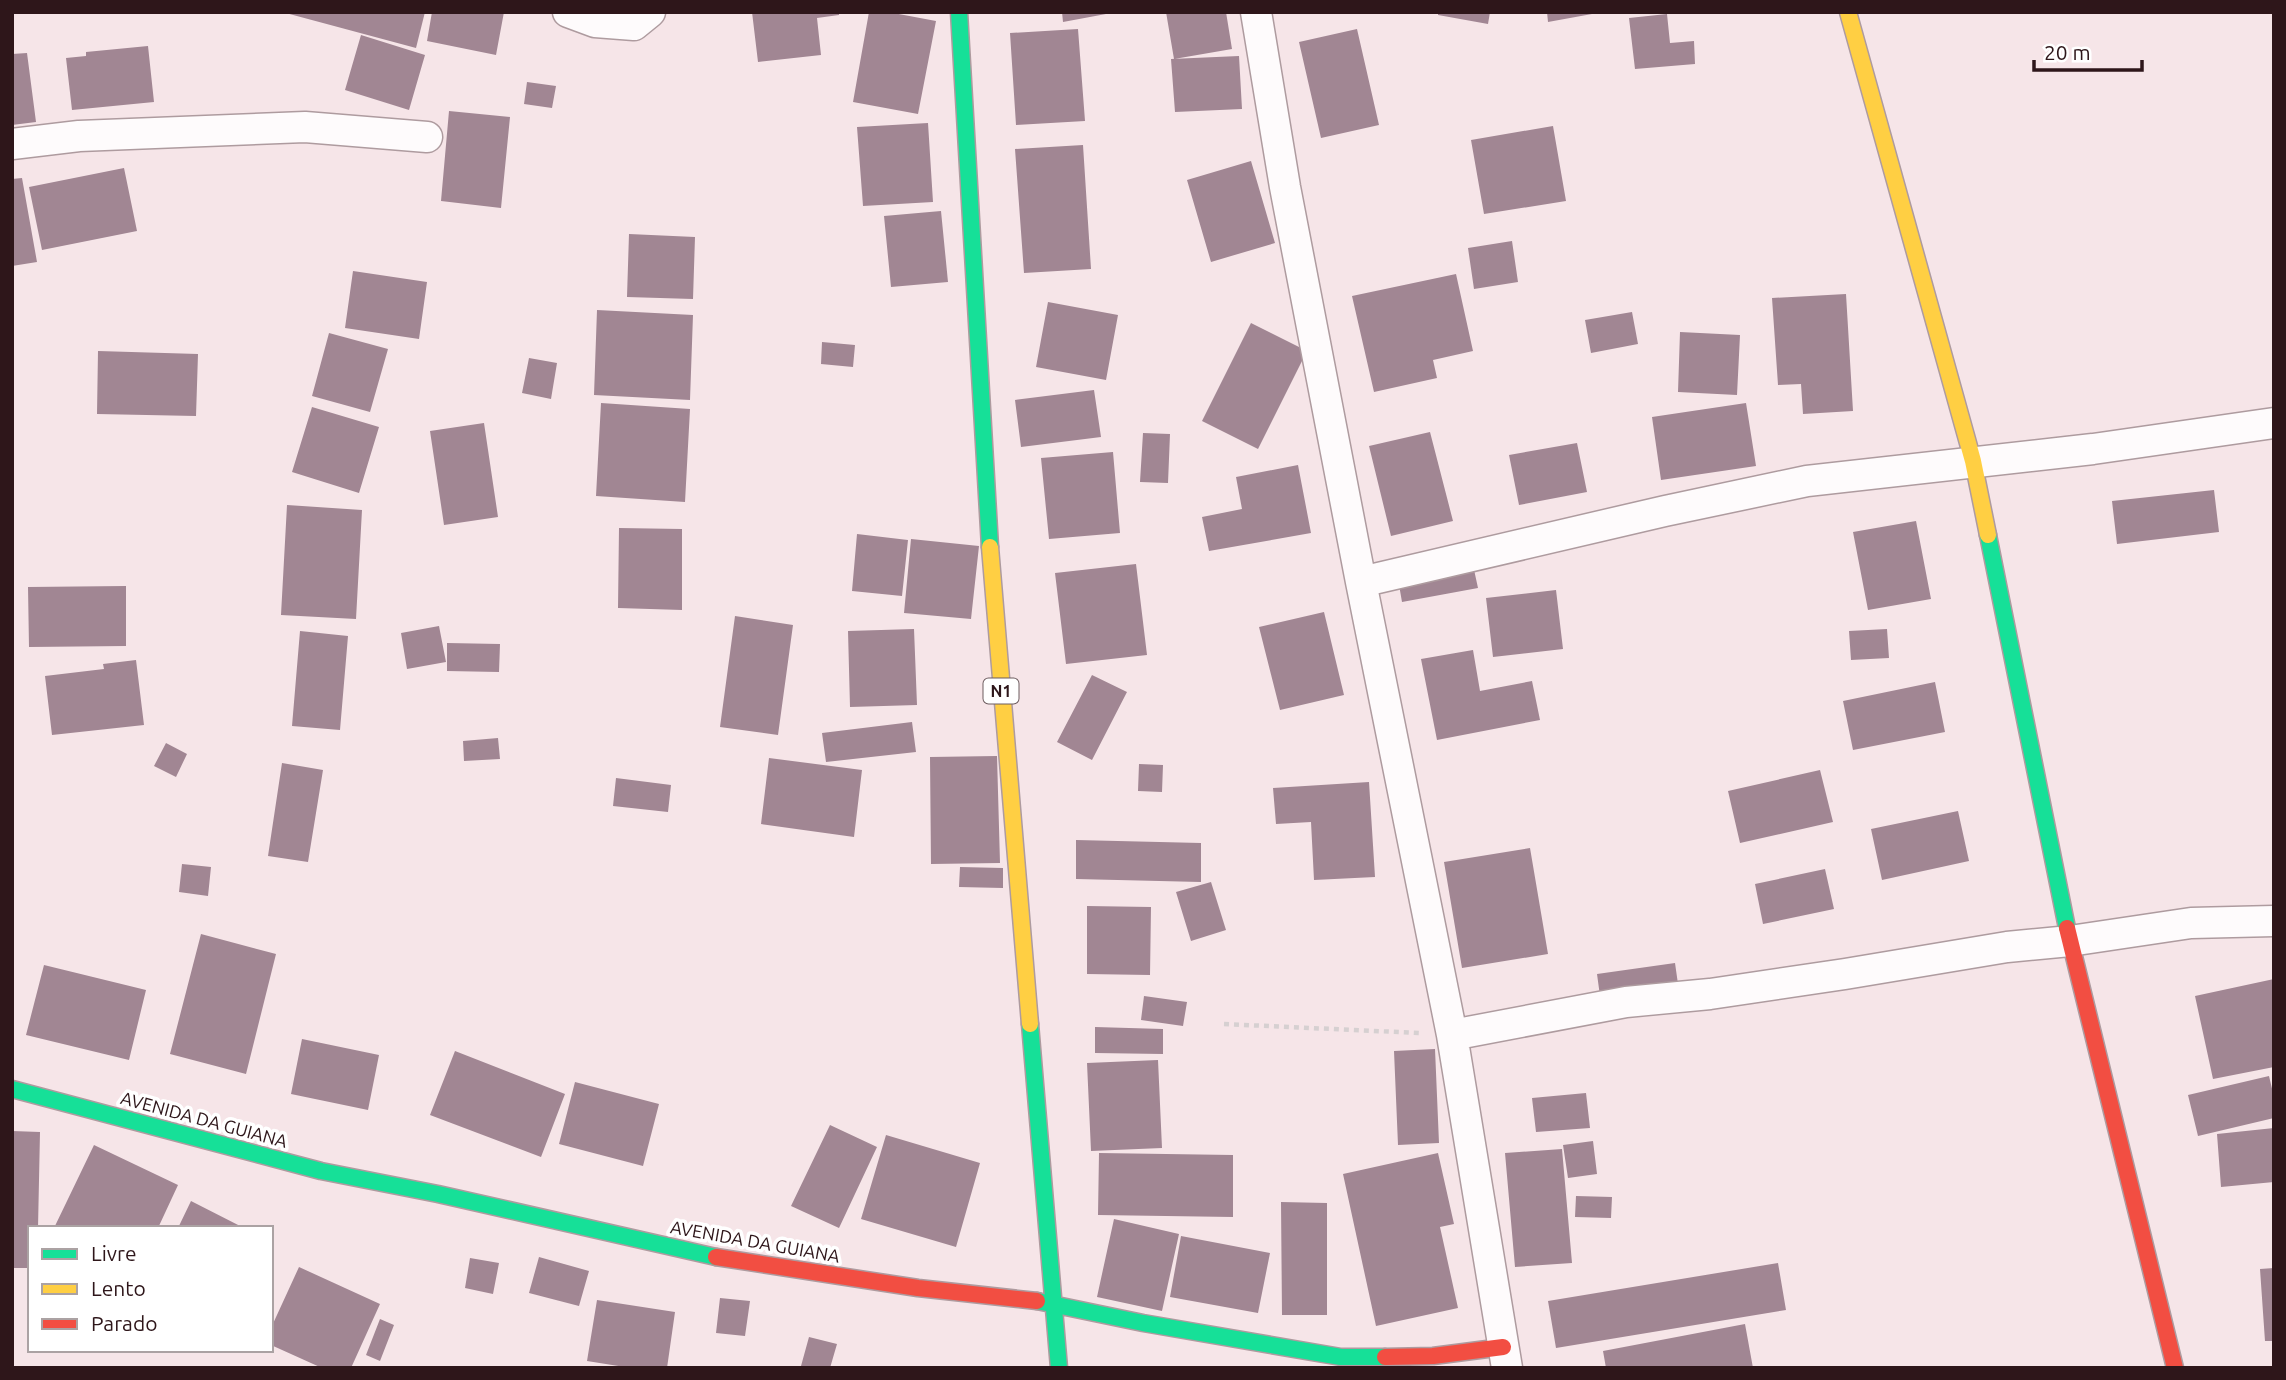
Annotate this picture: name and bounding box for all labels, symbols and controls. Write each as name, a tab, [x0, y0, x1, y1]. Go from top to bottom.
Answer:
scale bar	[2034, 28, 2142, 72]
text: 20 m	[2044, 40, 2091, 64]
road number: N1	[984, 678, 1018, 704]
street label: AVENIDA DA GUIANA	[119, 1087, 290, 1151]
street label: AVENIDA DA GUIANA	[669, 1216, 842, 1266]
legend	[28, 1226, 273, 1352]
text: Livre	[91, 1241, 137, 1265]
text: Lento	[91, 1276, 146, 1300]
text: Parado	[91, 1311, 157, 1335]

